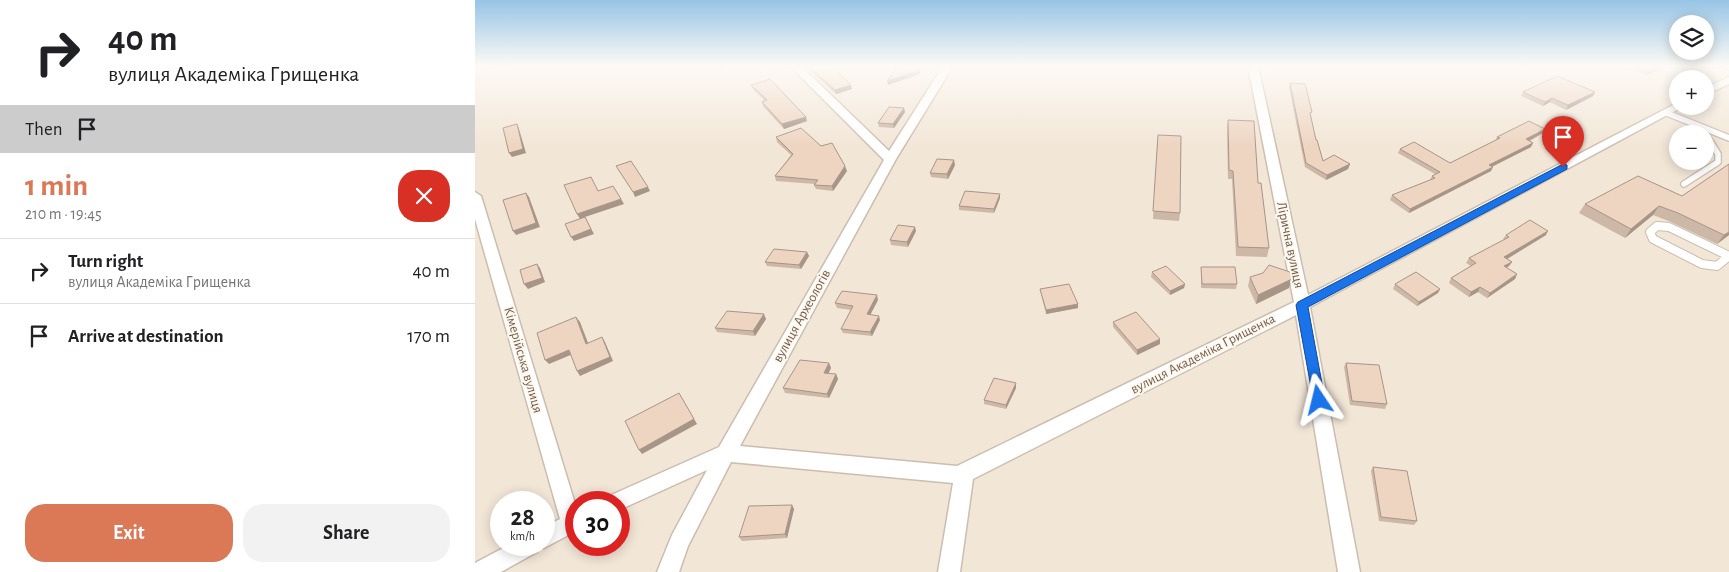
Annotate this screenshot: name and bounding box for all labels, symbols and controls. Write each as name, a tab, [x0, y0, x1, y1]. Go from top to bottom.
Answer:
map controls	[1669, 15, 1714, 170]
button: layers	[1669, 15, 1714, 60]
icon: right	[25, 20, 90, 85]
text: 40 m	[108, 22, 177, 57]
text: вулиця Академіка Грищенка	[108, 63, 359, 85]
button: +	[1669, 70, 1714, 115]
icon: arrive	[73, 115, 101, 143]
pin	[1542, 116, 1584, 167]
text: Then	[25, 120, 63, 139]
icon: arrive	[1549, 123, 1577, 151]
button: −	[1669, 125, 1714, 170]
button: close	[398, 170, 450, 222]
text: 1 min	[25, 171, 88, 201]
street label: Лірична вулиця	[1274, 200, 1306, 290]
text: 210 m · 19:45	[25, 206, 102, 222]
text: Turn right	[68, 252, 143, 271]
icon: right	[25, 257, 53, 285]
text: 40 m	[412, 262, 450, 281]
street label: вулиця Археологів	[771, 267, 833, 365]
text: вулиця Академіка Грищенка	[68, 274, 251, 290]
street label: Кімерійська вулиця	[501, 305, 545, 415]
street label: вулиця Академіка Грищенка	[1129, 311, 1278, 397]
icon: arrive	[25, 322, 53, 350]
text: Arrive at destination	[68, 327, 224, 346]
text: 170 m	[407, 327, 450, 346]
position arrow	[1292, 373, 1344, 425]
speed limit sign: 30	[565, 491, 630, 556]
button: Exit	[25, 504, 233, 562]
button: Share	[243, 504, 450, 562]
text: 28	[510, 505, 535, 530]
text: km/h	[510, 530, 535, 542]

